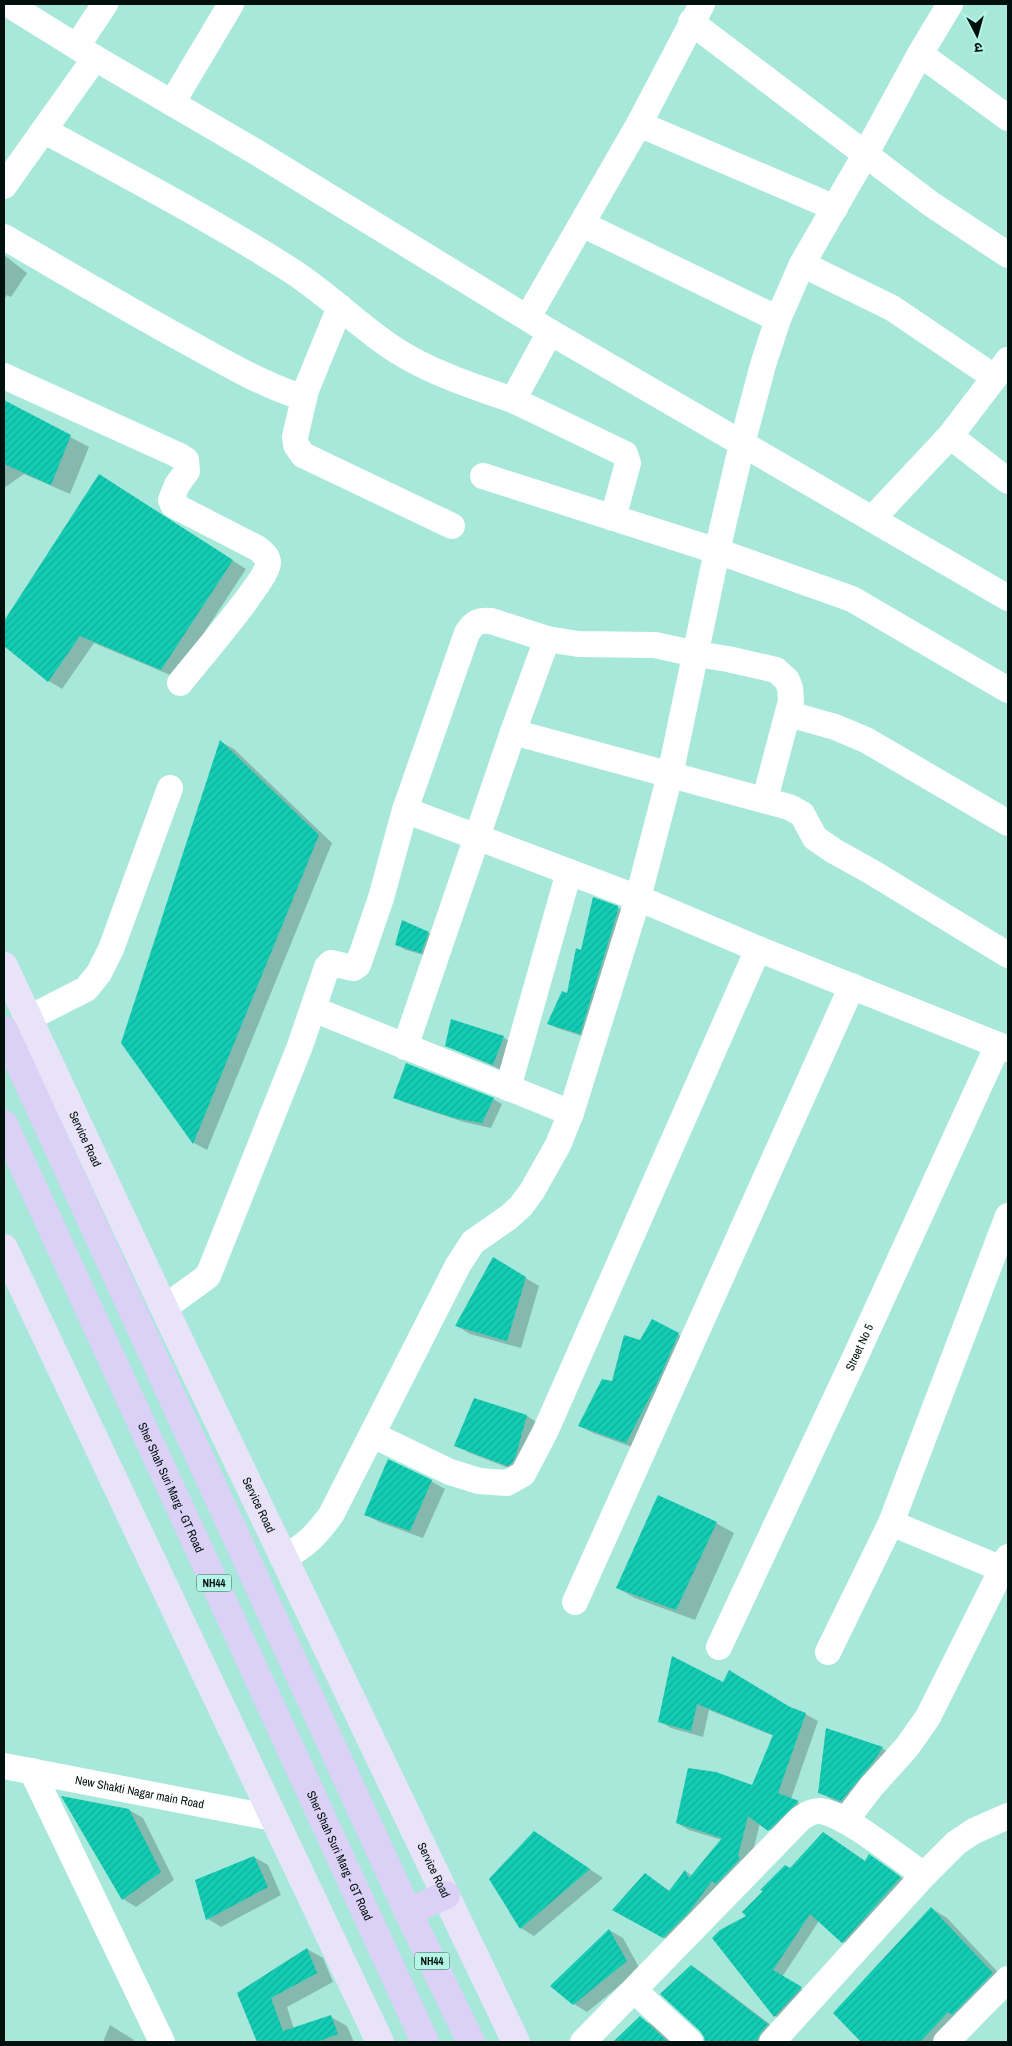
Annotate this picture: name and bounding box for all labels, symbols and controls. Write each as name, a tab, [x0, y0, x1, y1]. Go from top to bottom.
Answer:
north arrow	[952, 10, 1002, 60]
text: उ	[973, 39, 983, 57]
street label: Service Road	[65, 1109, 105, 1169]
street label: Street No 5	[842, 1321, 877, 1373]
street label: Sher Shah Suri Marg - GT Road	[134, 1420, 207, 1555]
street label: Service Road	[238, 1475, 279, 1535]
road number: NH44	[196, 1575, 232, 1592]
street label: New Shakti Nagar main Road	[74, 1772, 205, 1812]
street label: Sher Shah Suri Marg - GT Road	[303, 1788, 376, 1923]
street label: Service Road	[413, 1840, 454, 1901]
road number: NH44	[414, 1952, 450, 1970]

